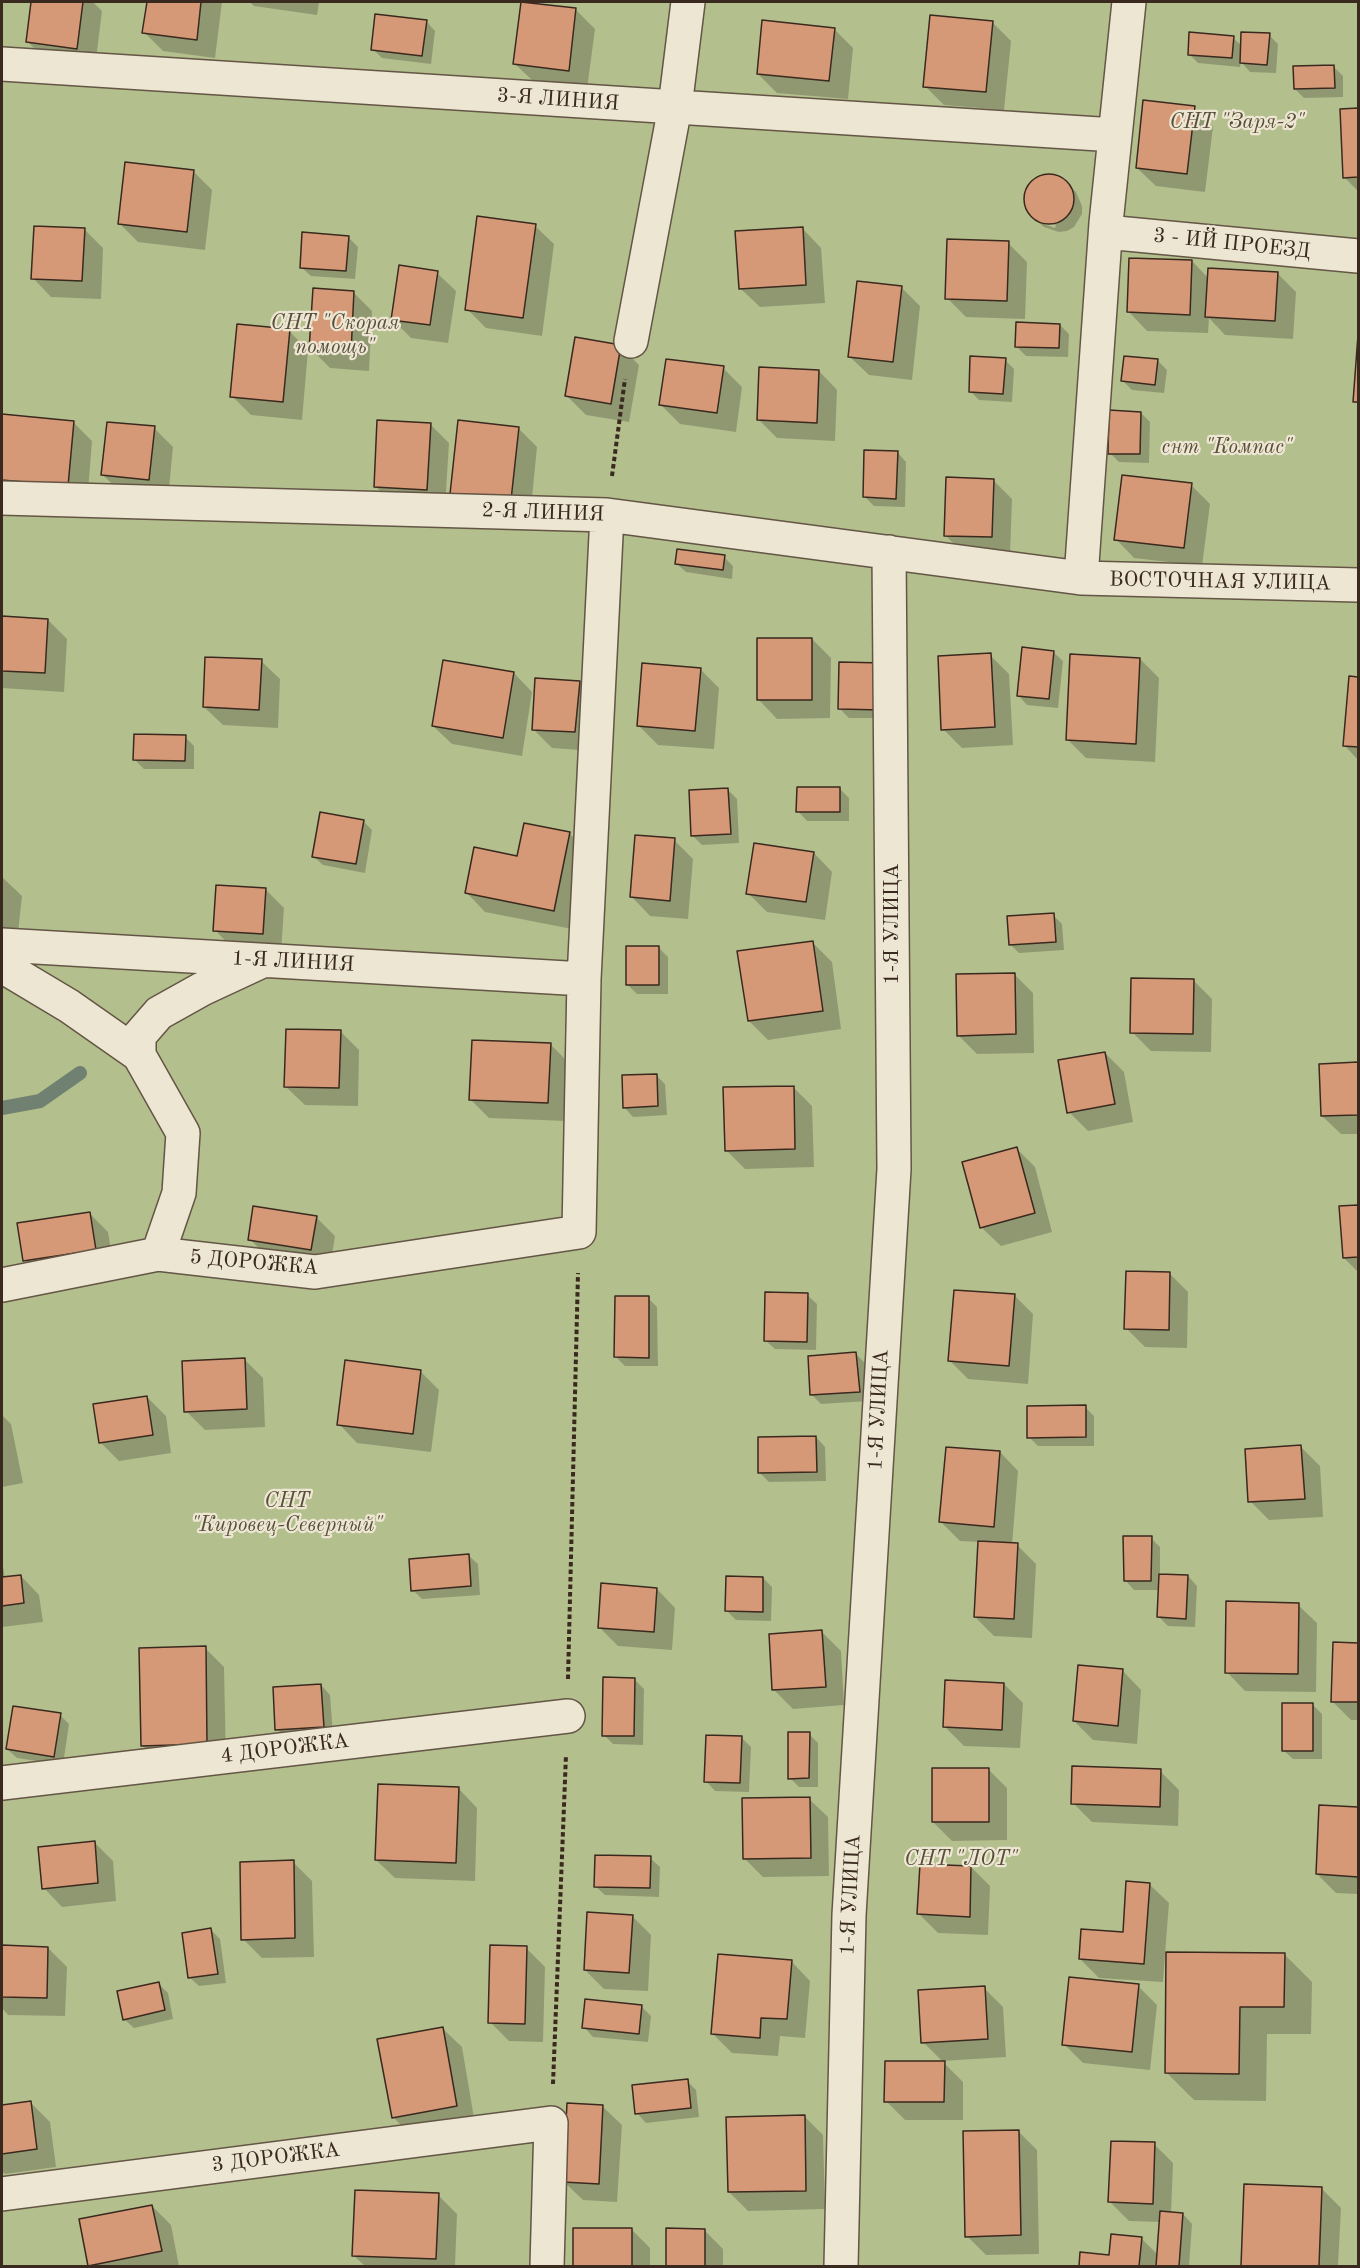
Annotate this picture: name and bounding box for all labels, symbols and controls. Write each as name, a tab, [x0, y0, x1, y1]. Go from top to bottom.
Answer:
street label: 3-Я ЛИНИЯ	[496, 83, 620, 117]
park label: СНТ "Заря-2"	[1169, 109, 1305, 135]
street label: 3 - ИЙ ПРОЕЗД	[1152, 223, 1312, 265]
park label: СНТ "Скорая помощь"	[271, 310, 399, 360]
park label: снт "Компас"	[1162, 434, 1292, 460]
street label: 2-Я ЛИНИЯ	[481, 498, 605, 528]
street label: ВОСТОЧНАЯ УЛИЦА	[1109, 567, 1331, 597]
street label: 1-Я УЛИЦА	[879, 863, 905, 985]
street label: 1-Я ЛИНИЯ	[231, 946, 355, 978]
street label: 5 ДОРОЖКА	[189, 1245, 319, 1281]
street label: 1-Я УЛИЦА	[863, 1349, 895, 1471]
park label: СНТ "Кировец-Северный"	[191, 1488, 383, 1538]
street label: 4 ДОРОЖКА	[219, 1729, 351, 1769]
street label: 1-Я УЛИЦА	[835, 1834, 867, 1956]
park label: СНТ "ЛОТ"	[904, 1846, 1018, 1872]
street label: 3 ДОРОЖКА	[210, 2138, 342, 2178]

